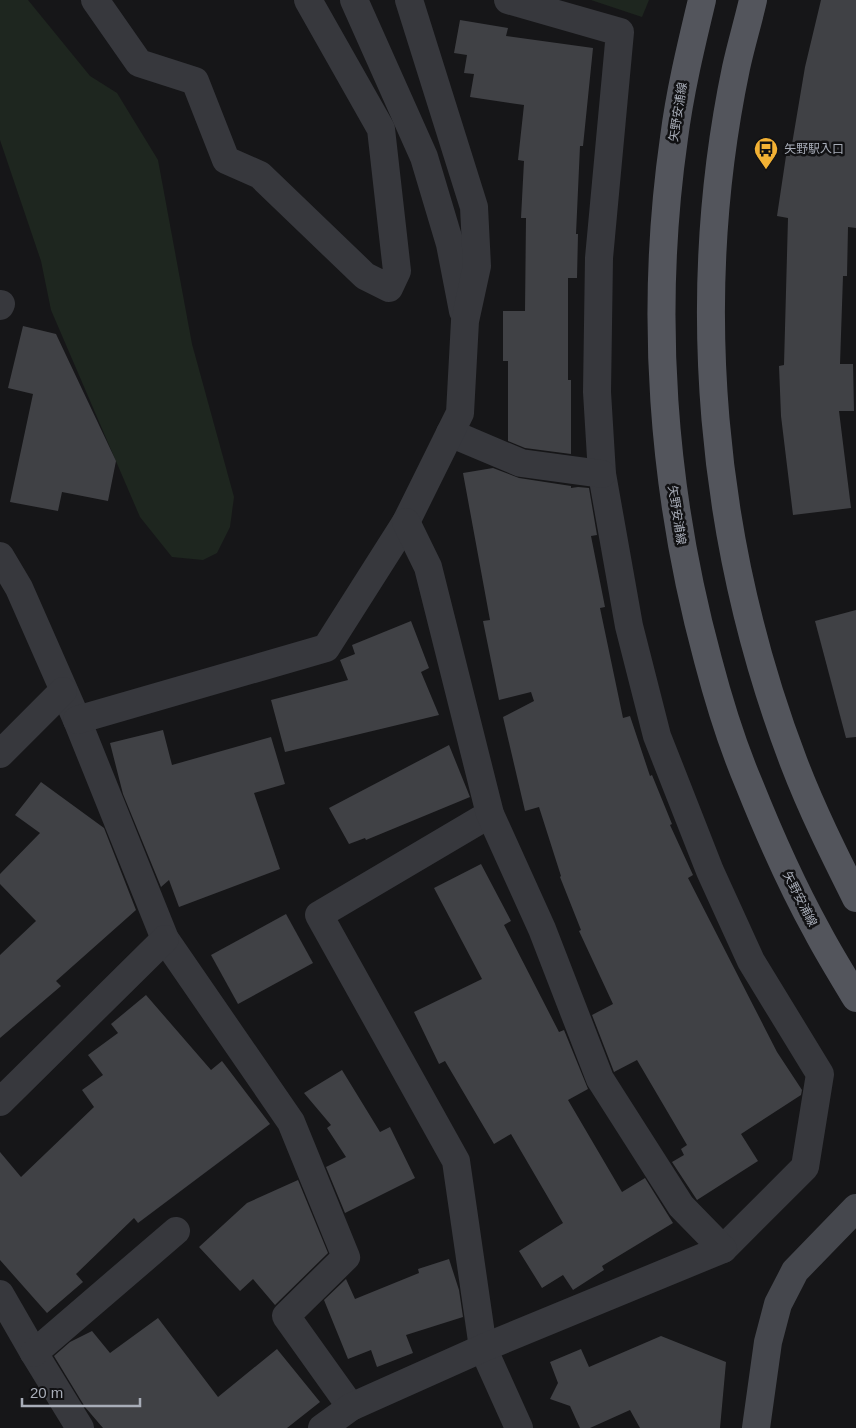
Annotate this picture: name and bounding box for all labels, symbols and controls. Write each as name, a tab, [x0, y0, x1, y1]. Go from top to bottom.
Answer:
street label: 矢野安浦線	[666, 81, 690, 143]
bus stop icon: 矢野駅入口	[753, 136, 779, 170]
place label: 矢野駅入口	[784, 142, 844, 156]
street label: 矢野安浦線	[665, 484, 689, 546]
street label: 矢野安浦線	[780, 869, 820, 929]
scale bar	[22, 1376, 140, 1408]
text: 20 m	[30, 1384, 63, 1401]

